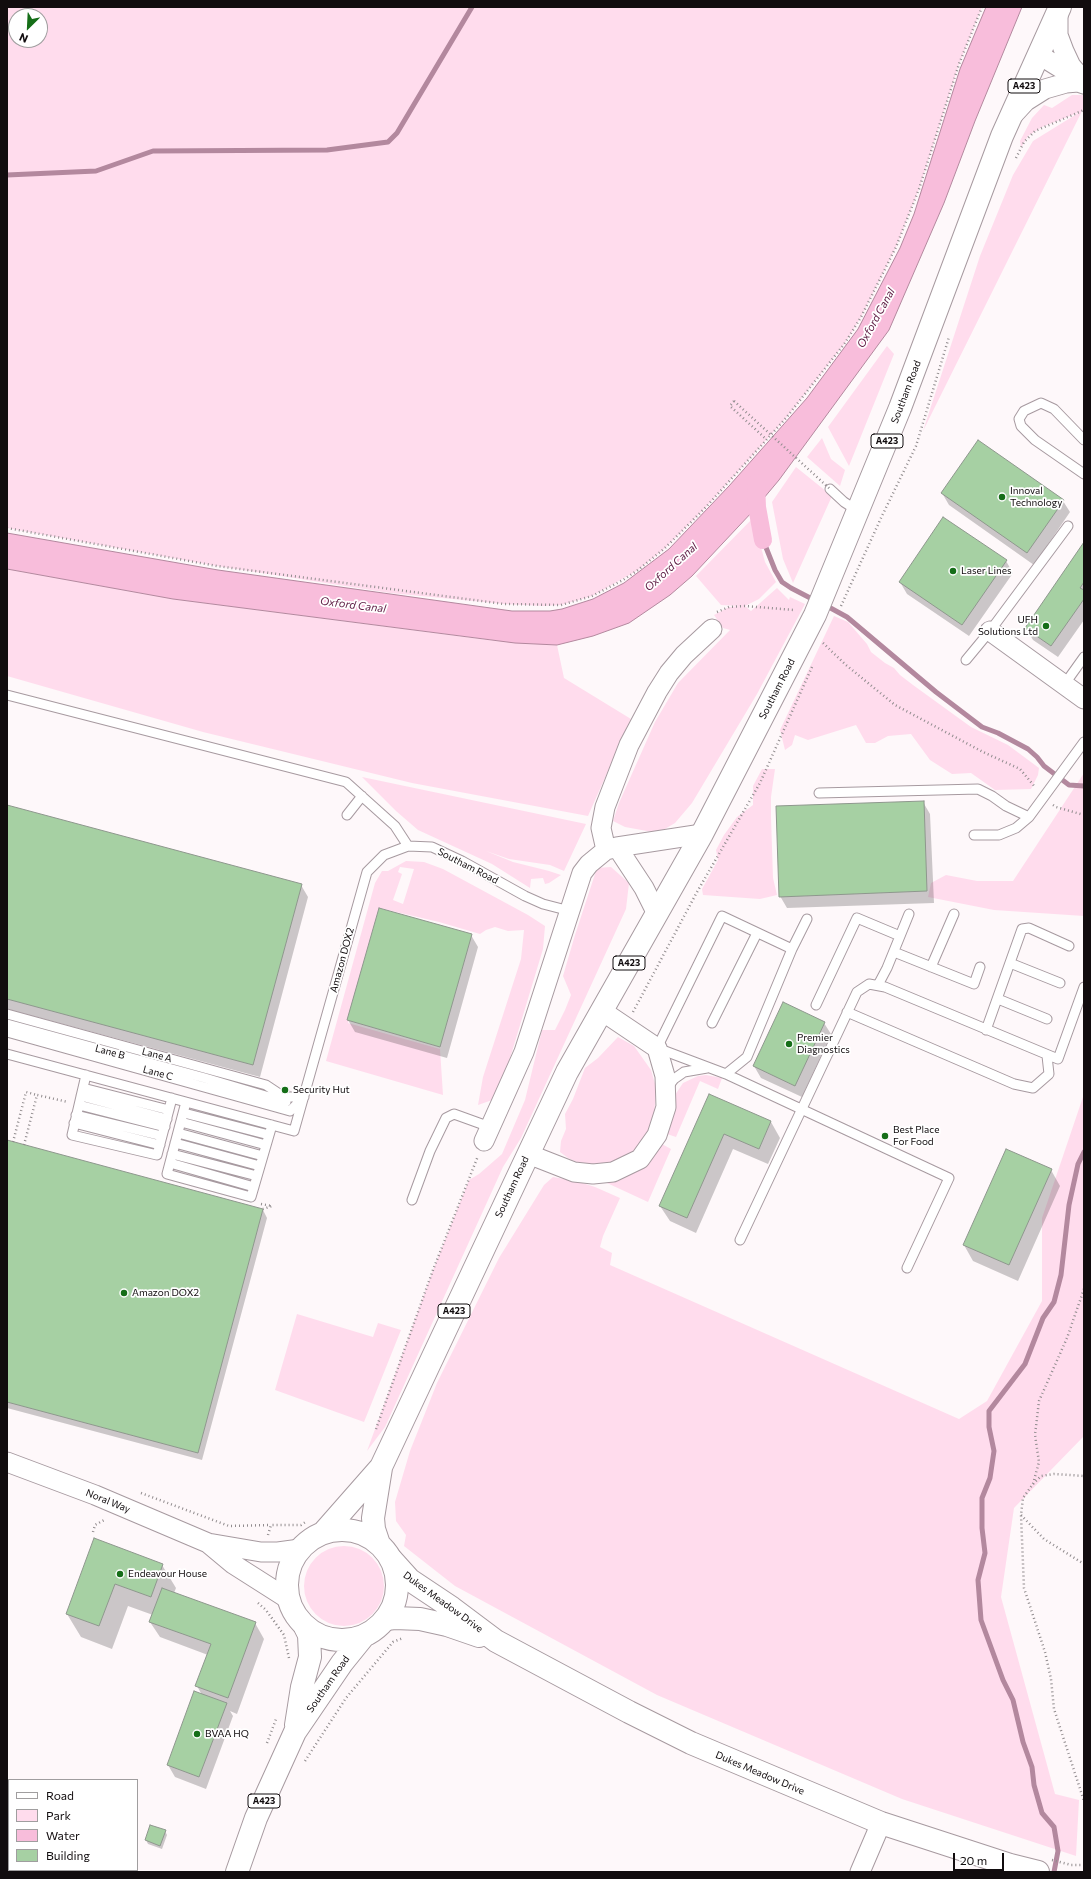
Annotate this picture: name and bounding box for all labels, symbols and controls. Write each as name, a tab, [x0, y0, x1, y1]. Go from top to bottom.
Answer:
north arrow	[8, 8, 48, 48]
text: N	[17, 31, 30, 46]
road number: A423	[1008, 79, 1040, 93]
water label: Oxford Canal	[854, 286, 898, 350]
street label: Southam Road	[888, 359, 924, 425]
road number: A423	[871, 434, 903, 448]
place label: Innoval Technology	[1010, 485, 1062, 508]
marker: Innoval Technology	[997, 492, 1007, 502]
water label: Oxford Canal	[642, 540, 700, 594]
place label: Laser Lines	[961, 565, 1012, 577]
marker: Laser Lines	[948, 566, 958, 576]
water label: Oxford Canal	[319, 594, 387, 616]
place label: UFH Solutions Ltd	[978, 614, 1038, 638]
marker: UFH Solutions Ltd	[1041, 621, 1051, 631]
street label: Southam Road	[757, 657, 797, 721]
street label: Southam Road	[436, 846, 500, 886]
street label: Amazon DOX2	[328, 926, 356, 994]
road number: A423	[613, 956, 645, 970]
place label: Premier Diagnostics	[797, 1032, 850, 1056]
marker: Premier Diagnostics	[784, 1039, 794, 1049]
street label: Lane B	[94, 1042, 126, 1062]
street label: Lane A	[141, 1045, 173, 1065]
street label: Lane C	[142, 1063, 174, 1083]
place label: Security Hut	[293, 1084, 350, 1096]
marker: Security Hut	[280, 1085, 290, 1095]
place label: Best Place For Food	[893, 1124, 940, 1148]
marker: Best Place For Food	[880, 1131, 890, 1141]
street label: Southam Road	[493, 1154, 531, 1220]
place label: Amazon DOX2	[132, 1287, 199, 1299]
marker: Amazon DOX2	[119, 1288, 129, 1298]
road number: A423	[438, 1304, 470, 1318]
street label: Noral Way	[84, 1487, 132, 1515]
place label: Endeavour House	[128, 1568, 207, 1580]
marker: Endeavour House	[115, 1569, 125, 1579]
street label: Dukes Meadow Drive	[401, 1569, 485, 1635]
street label: Southam Road	[304, 1653, 352, 1715]
place label: BVAA HQ	[205, 1728, 249, 1740]
marker: BVAA HQ	[192, 1729, 202, 1739]
street label: Dukes Meadow Drive	[714, 1749, 806, 1797]
legend	[8, 1779, 138, 1871]
text: Road	[46, 1788, 74, 1802]
road number: A423	[248, 1794, 280, 1808]
text: Park	[46, 1808, 71, 1822]
text: Water	[46, 1828, 80, 1842]
scale bar	[955, 1845, 1006, 1871]
text: Building	[46, 1848, 90, 1862]
text: 20 m	[960, 1853, 987, 1867]

